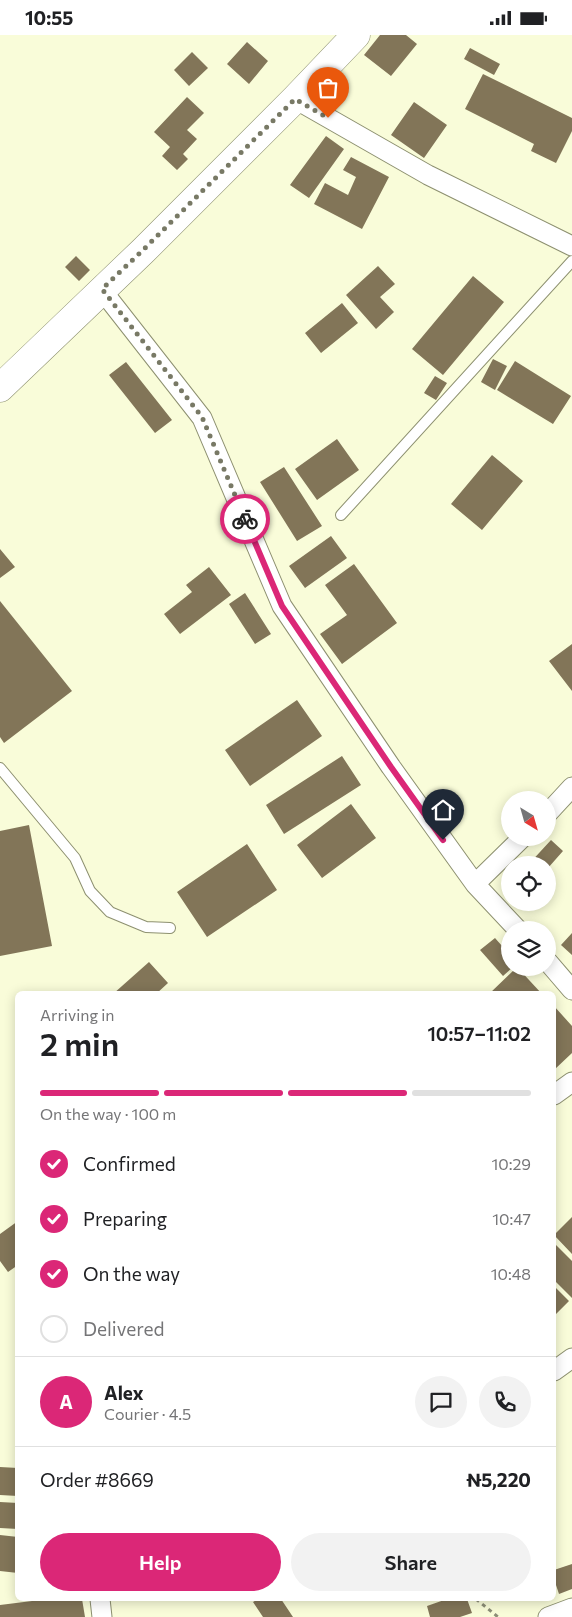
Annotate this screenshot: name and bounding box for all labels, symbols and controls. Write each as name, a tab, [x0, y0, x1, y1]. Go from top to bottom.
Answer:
text: 10:55	[25, 6, 73, 29]
pin	[307, 67, 349, 118]
icon: bag	[314, 74, 342, 102]
courier	[220, 494, 270, 544]
icon: bike	[231, 505, 259, 533]
pin	[422, 789, 464, 840]
north arrow	[501, 791, 556, 846]
map controls	[501, 791, 556, 976]
icon: home	[429, 796, 457, 824]
button: locate	[501, 856, 556, 911]
button: layers	[501, 921, 556, 976]
text: Arriving in	[40, 1005, 114, 1024]
text: 10:57–11:02	[427, 1022, 531, 1045]
text: 2 min	[40, 1023, 119, 1063]
text: On the way · 100 m	[40, 1104, 176, 1123]
icon: check	[40, 1150, 68, 1178]
text: Confirmed	[83, 1152, 176, 1175]
text: 10:29	[491, 1154, 531, 1173]
icon: check	[40, 1205, 68, 1233]
text: Preparing	[83, 1207, 167, 1230]
text: 10:47	[492, 1209, 531, 1228]
icon: check	[40, 1260, 68, 1288]
text: On the way	[83, 1262, 180, 1285]
text: 10:48	[491, 1264, 531, 1283]
text: Delivered	[83, 1317, 164, 1340]
button: chat	[415, 1376, 467, 1428]
button: phone	[479, 1376, 531, 1428]
text: Alex	[104, 1381, 144, 1404]
text: A	[59, 1390, 73, 1413]
text: Courier · 4.5	[104, 1404, 191, 1423]
text: Order #8669	[40, 1468, 154, 1491]
text: ₦5,220	[466, 1468, 531, 1491]
button: Help	[40, 1533, 281, 1591]
button: Share	[291, 1533, 531, 1591]

